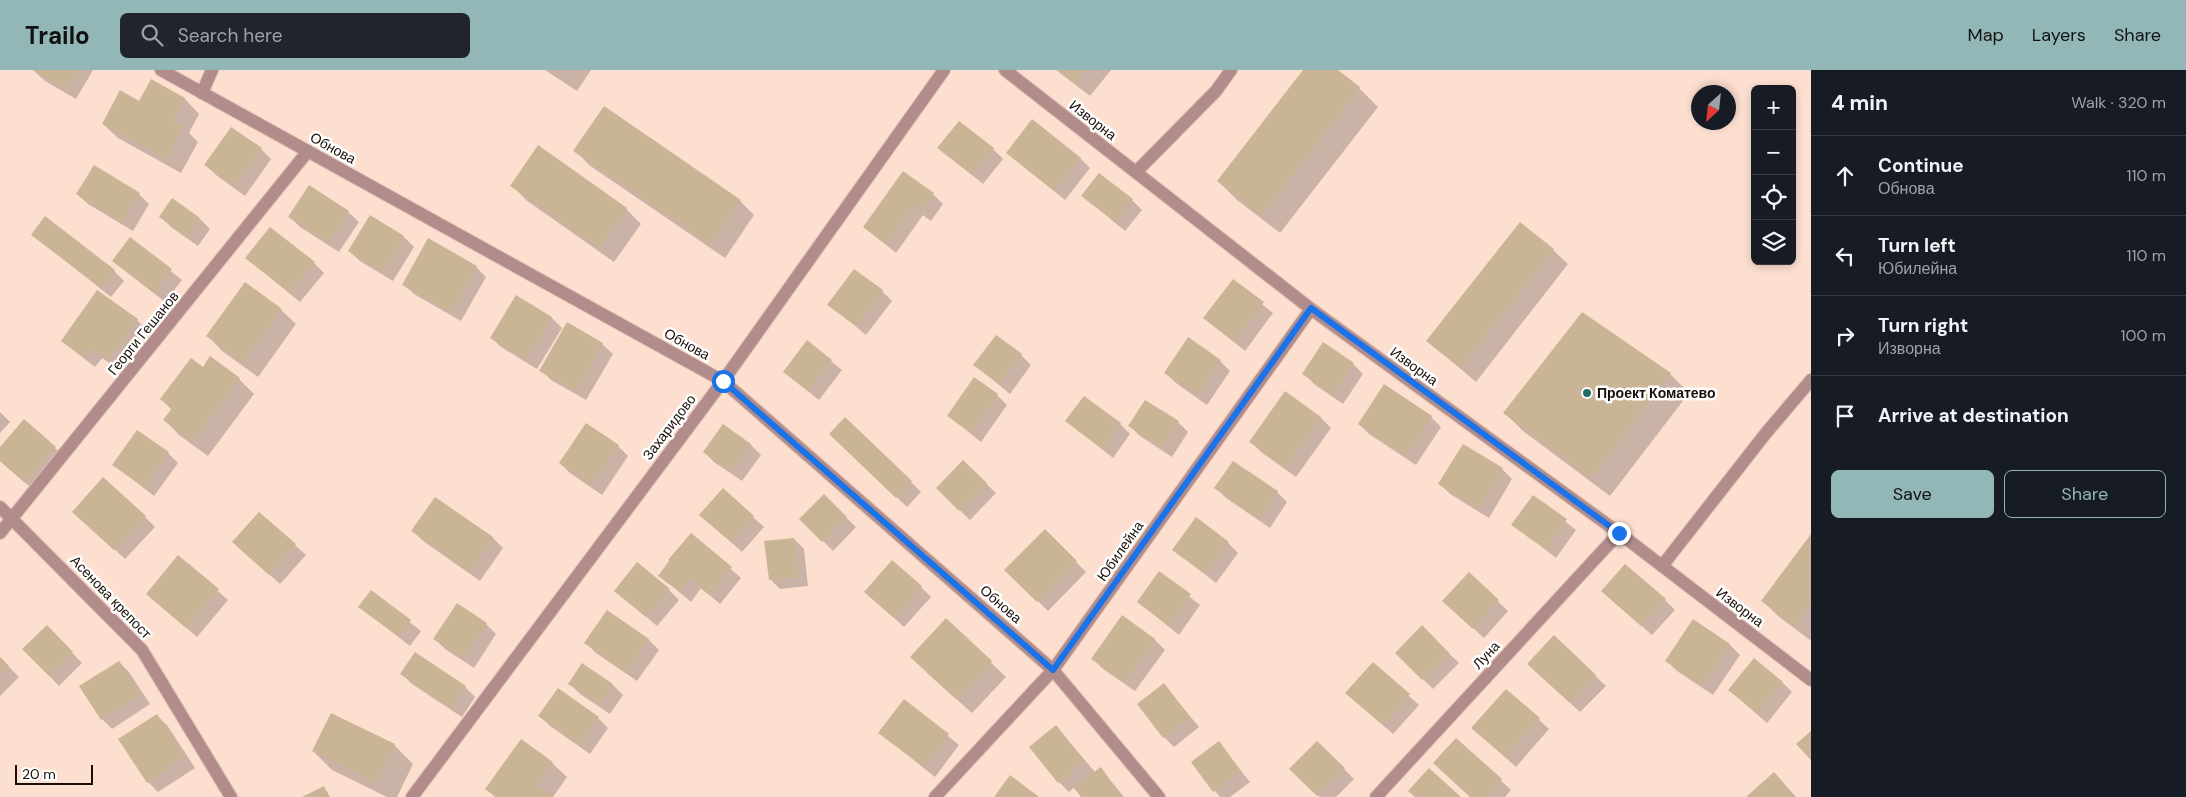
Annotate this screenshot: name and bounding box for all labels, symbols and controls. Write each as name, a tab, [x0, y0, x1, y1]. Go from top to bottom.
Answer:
search box	[120, 13, 470, 58]
text: Trailo	[25, 20, 90, 51]
icon: search	[138, 21, 166, 49]
text: Search here	[178, 23, 283, 48]
text: Map	[1968, 23, 2004, 47]
text: Layers	[2032, 23, 2086, 47]
text: Share	[2114, 23, 2161, 47]
north arrow	[1691, 85, 1736, 130]
map controls	[1751, 85, 1796, 265]
button: +	[1751, 85, 1796, 130]
text: 4 min	[1831, 89, 1888, 117]
text: Walk · 320 m	[2071, 92, 2166, 113]
street label: Изворна	[1066, 96, 1120, 144]
street label: Обнова	[307, 128, 359, 168]
button: −	[1751, 130, 1796, 175]
text: Continue	[1878, 153, 1964, 178]
icon: ahead	[1831, 162, 1859, 190]
text: 110 m	[2127, 165, 2166, 186]
button: locate	[1751, 175, 1796, 220]
text: Обнова	[1878, 178, 1935, 199]
button: layers	[1751, 220, 1796, 265]
text: Turn left	[1878, 233, 1956, 258]
icon: left	[1831, 242, 1859, 270]
text: 110 m	[2127, 245, 2166, 266]
text: Юбилейна	[1878, 258, 1957, 279]
street label: Георги Гешанов	[104, 287, 182, 379]
text: Turn right	[1878, 313, 1968, 338]
icon: right	[1831, 322, 1859, 350]
street label: Обнова	[661, 324, 713, 364]
text: 100 m	[2121, 325, 2166, 346]
text: Изворна	[1878, 338, 1941, 359]
street label: Изворна	[1387, 343, 1442, 390]
route start	[712, 370, 735, 393]
place label: Проект Коматево	[1597, 384, 1716, 402]
marker: Проект Коматево	[1581, 387, 1593, 399]
street label: Захаридово	[638, 390, 700, 463]
icon: arrive	[1831, 402, 1859, 430]
text: Arrive at destination	[1878, 403, 2069, 428]
button: Save	[1831, 470, 1994, 518]
button: Share	[2004, 470, 2166, 518]
street label: Юбилейна	[1093, 517, 1147, 585]
route end	[1608, 522, 1631, 545]
street label: Асенова крепост	[67, 552, 156, 643]
street label: Обнова	[976, 581, 1026, 627]
street label: Изворна	[1713, 583, 1767, 631]
street label: Луна	[1469, 637, 1504, 673]
scale bar	[15, 762, 92, 785]
text: 20 m	[22, 765, 56, 783]

